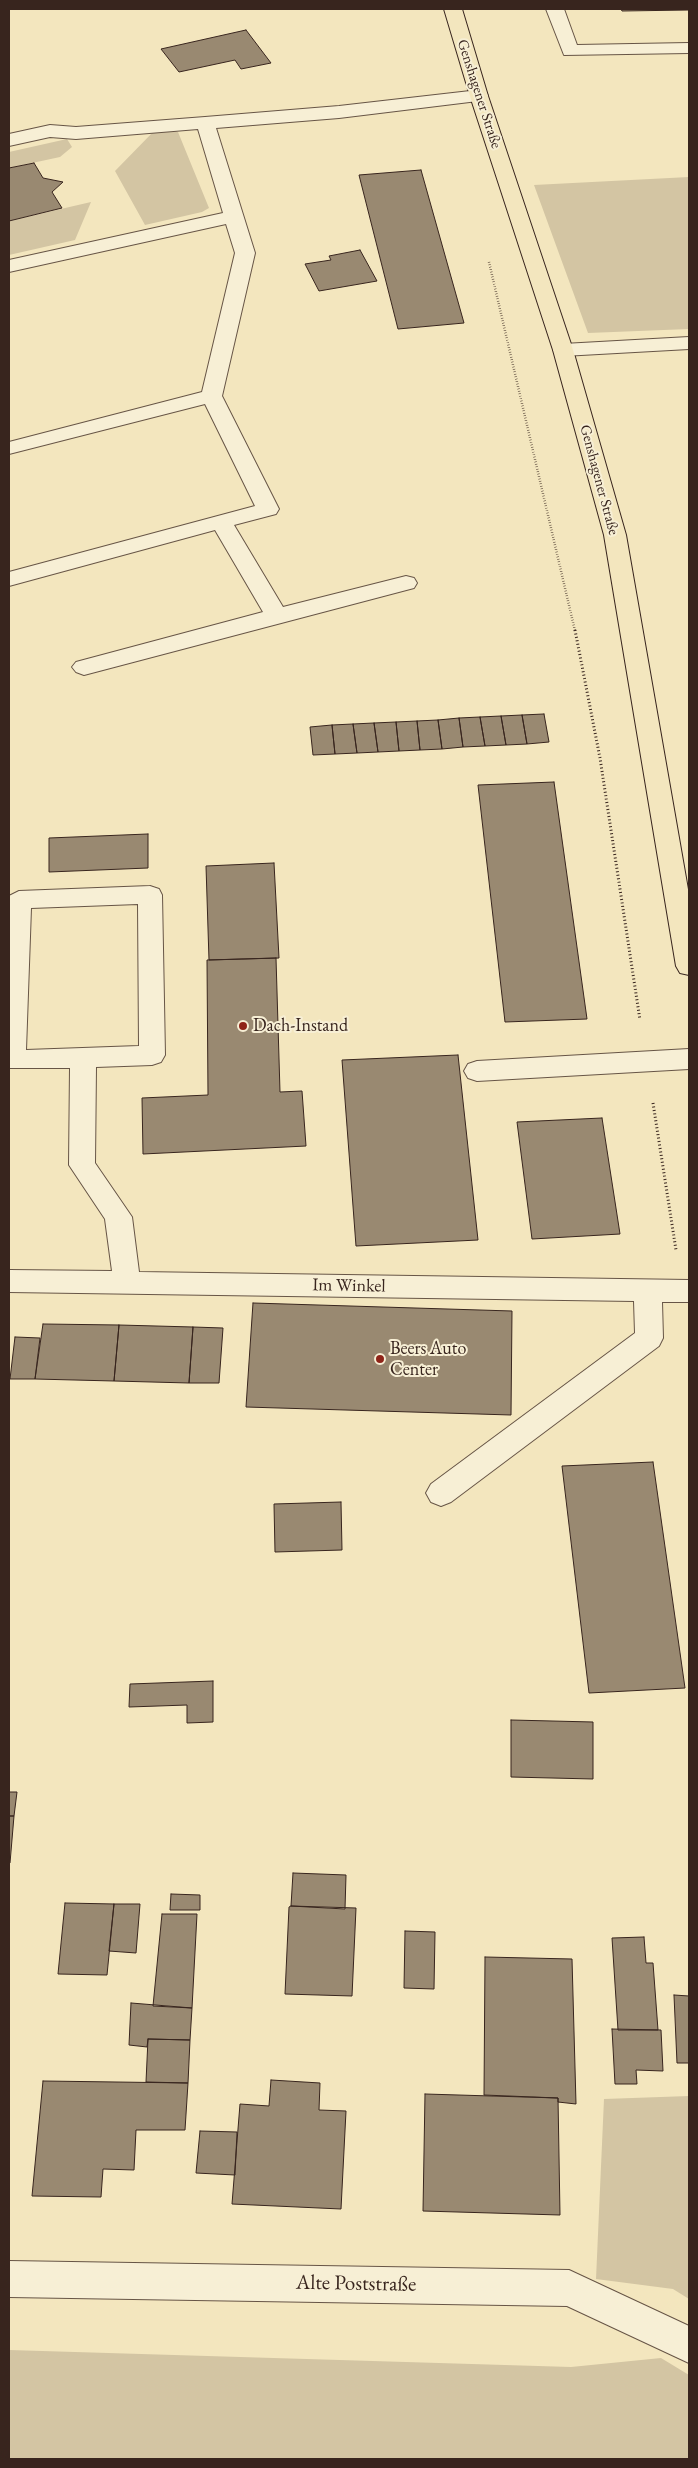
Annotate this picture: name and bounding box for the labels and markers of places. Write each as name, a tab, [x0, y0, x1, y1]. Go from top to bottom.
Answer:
place label: Dach-Instand	[253, 1015, 348, 1037]
marker: Dach-Instand	[237, 1020, 249, 1032]
place label: Beers Auto Center	[390, 1338, 466, 1380]
marker: Beers Auto Center	[374, 1353, 386, 1365]

